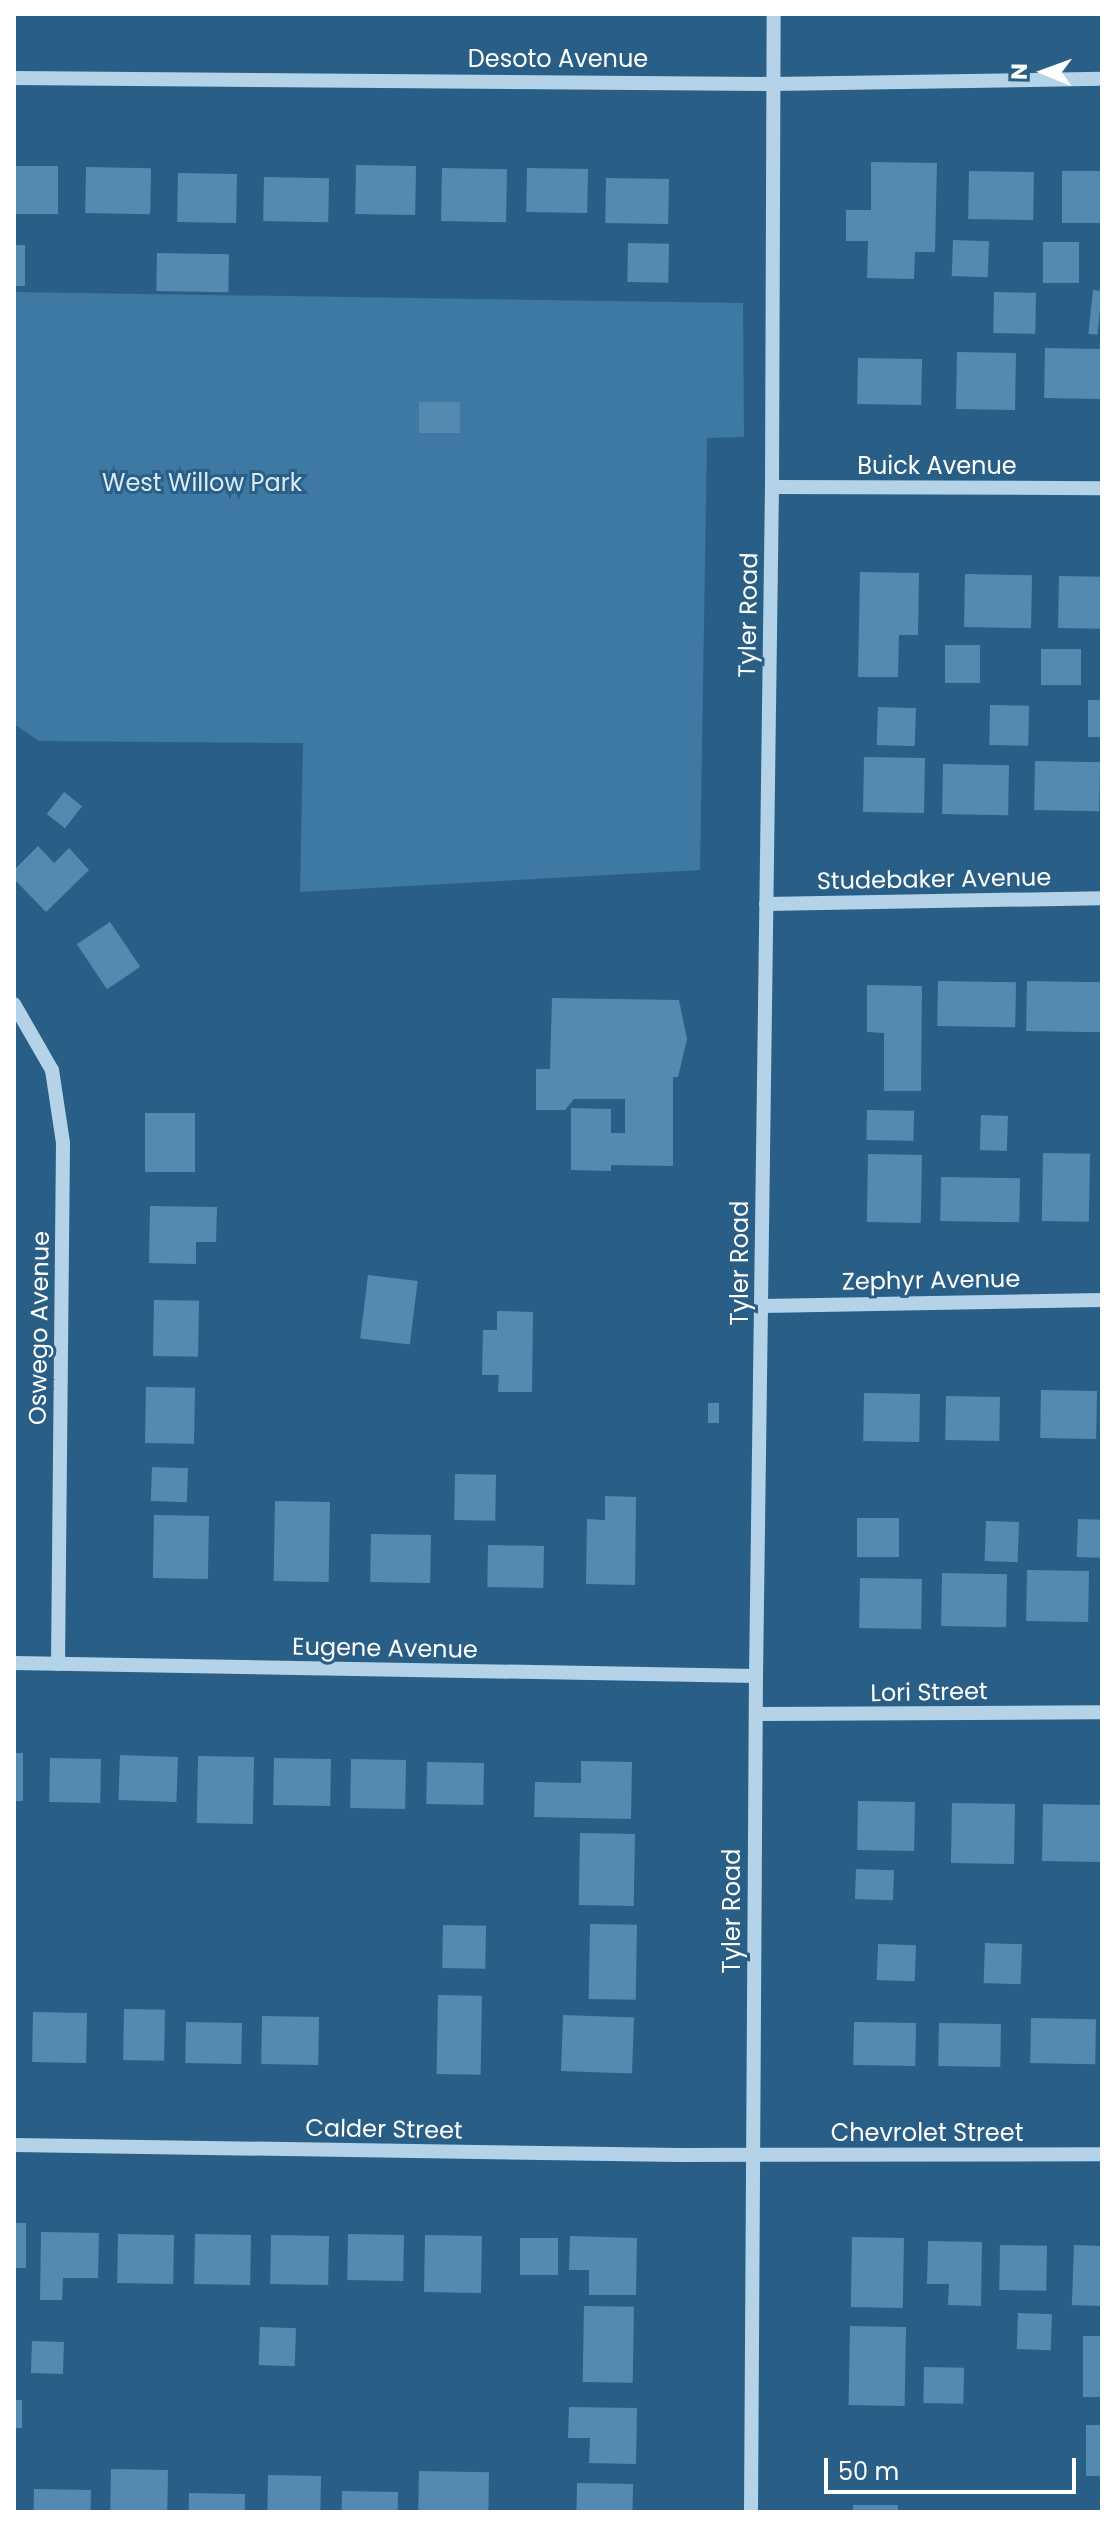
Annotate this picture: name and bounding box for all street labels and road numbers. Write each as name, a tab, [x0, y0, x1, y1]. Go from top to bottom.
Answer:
street label: Desoto Avenue	[468, 45, 648, 73]
street label: Buick Avenue	[857, 452, 1017, 480]
street label: Tyler Road	[733, 552, 763, 678]
street label: Studebaker Avenue	[817, 863, 1051, 895]
street label: Tyler Road	[726, 1200, 754, 1326]
street label: Oswego Avenue	[23, 1231, 55, 1425]
street label: Zephyr Avenue	[842, 1264, 1020, 1296]
street label: Eugene Avenue	[292, 1632, 478, 1664]
street label: Lori Street	[870, 1677, 988, 1707]
street label: Tyler Road	[718, 1848, 746, 1974]
street label: Calder Street	[305, 2113, 463, 2145]
street label: Chevrolet Street	[831, 2119, 1023, 2147]

